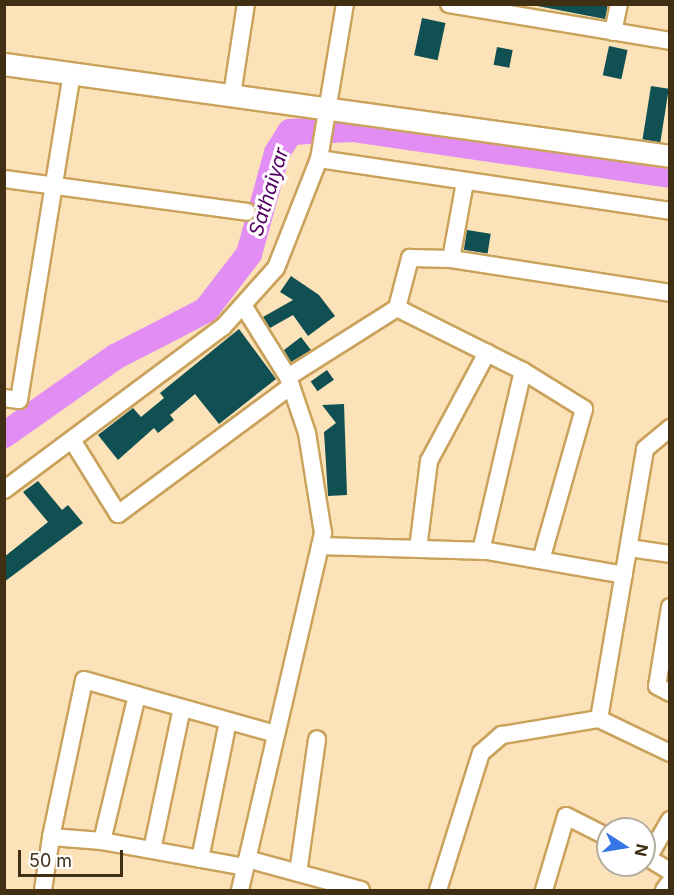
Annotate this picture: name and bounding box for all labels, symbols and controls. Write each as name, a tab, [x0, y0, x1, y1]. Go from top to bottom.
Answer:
water label: Sathaiyar	[244, 145, 294, 239]
north arrow	[596, 817, 656, 877]
scale bar	[21, 838, 126, 876]
text: N	[631, 842, 653, 858]
text: 50 m	[29, 850, 72, 871]

